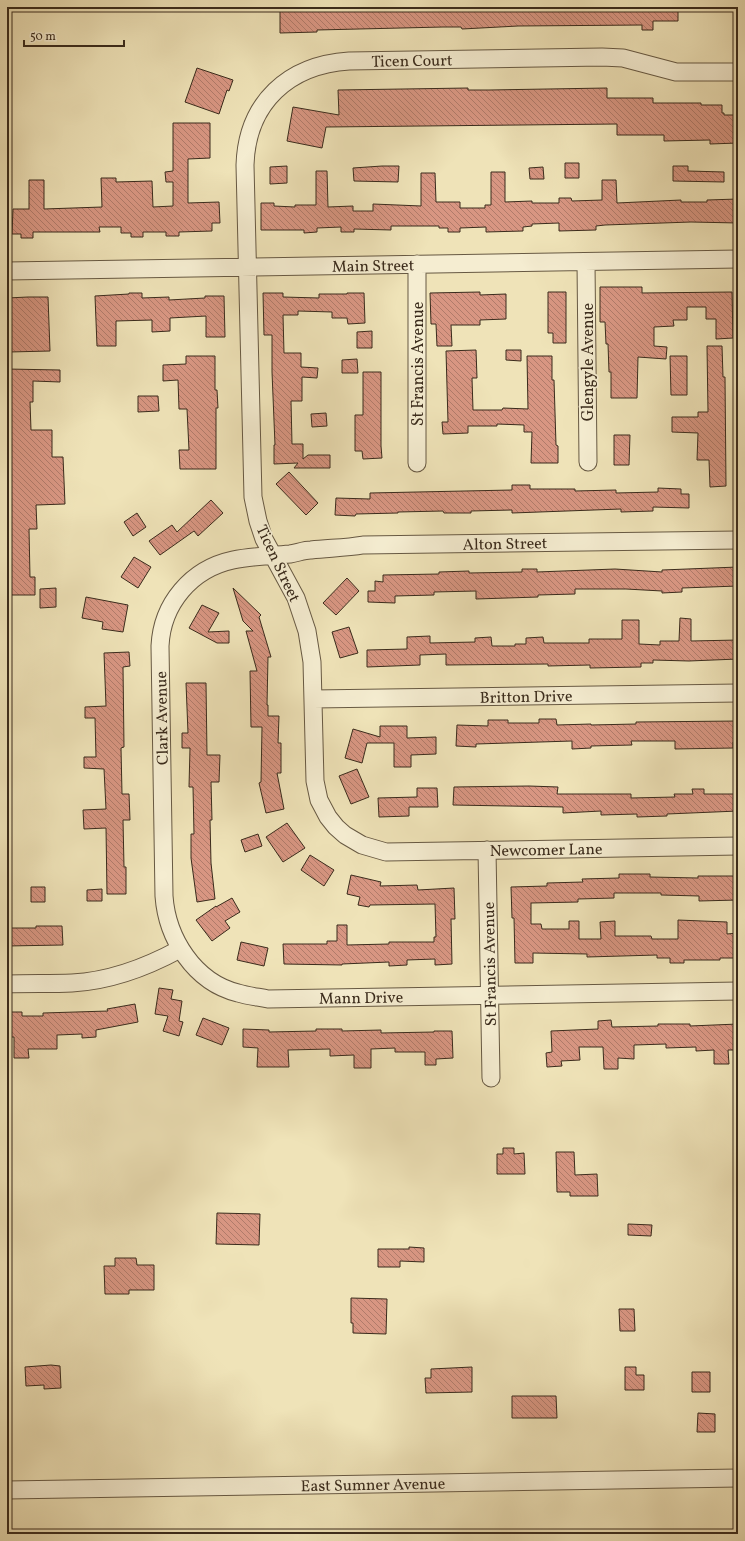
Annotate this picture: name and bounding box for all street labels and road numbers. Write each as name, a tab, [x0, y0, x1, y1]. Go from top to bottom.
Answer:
street label: Ticen Court	[371, 50, 453, 74]
street label: Main Street	[332, 255, 415, 279]
street label: St Francis Avenue	[408, 302, 430, 426]
street label: Glengyle Avenue	[578, 303, 600, 421]
street label: Ticen Street	[250, 522, 305, 606]
street label: Alton Street	[462, 533, 548, 557]
street label: Clark Avenue	[151, 671, 175, 765]
street label: Britton Drive	[479, 686, 573, 710]
street label: Newcomer Lane	[489, 839, 603, 863]
street label: St Francis Avenue	[479, 901, 503, 1027]
street label: Mann Drive	[319, 987, 403, 1011]
street label: East Sumner Avenue	[301, 1474, 446, 1498]

